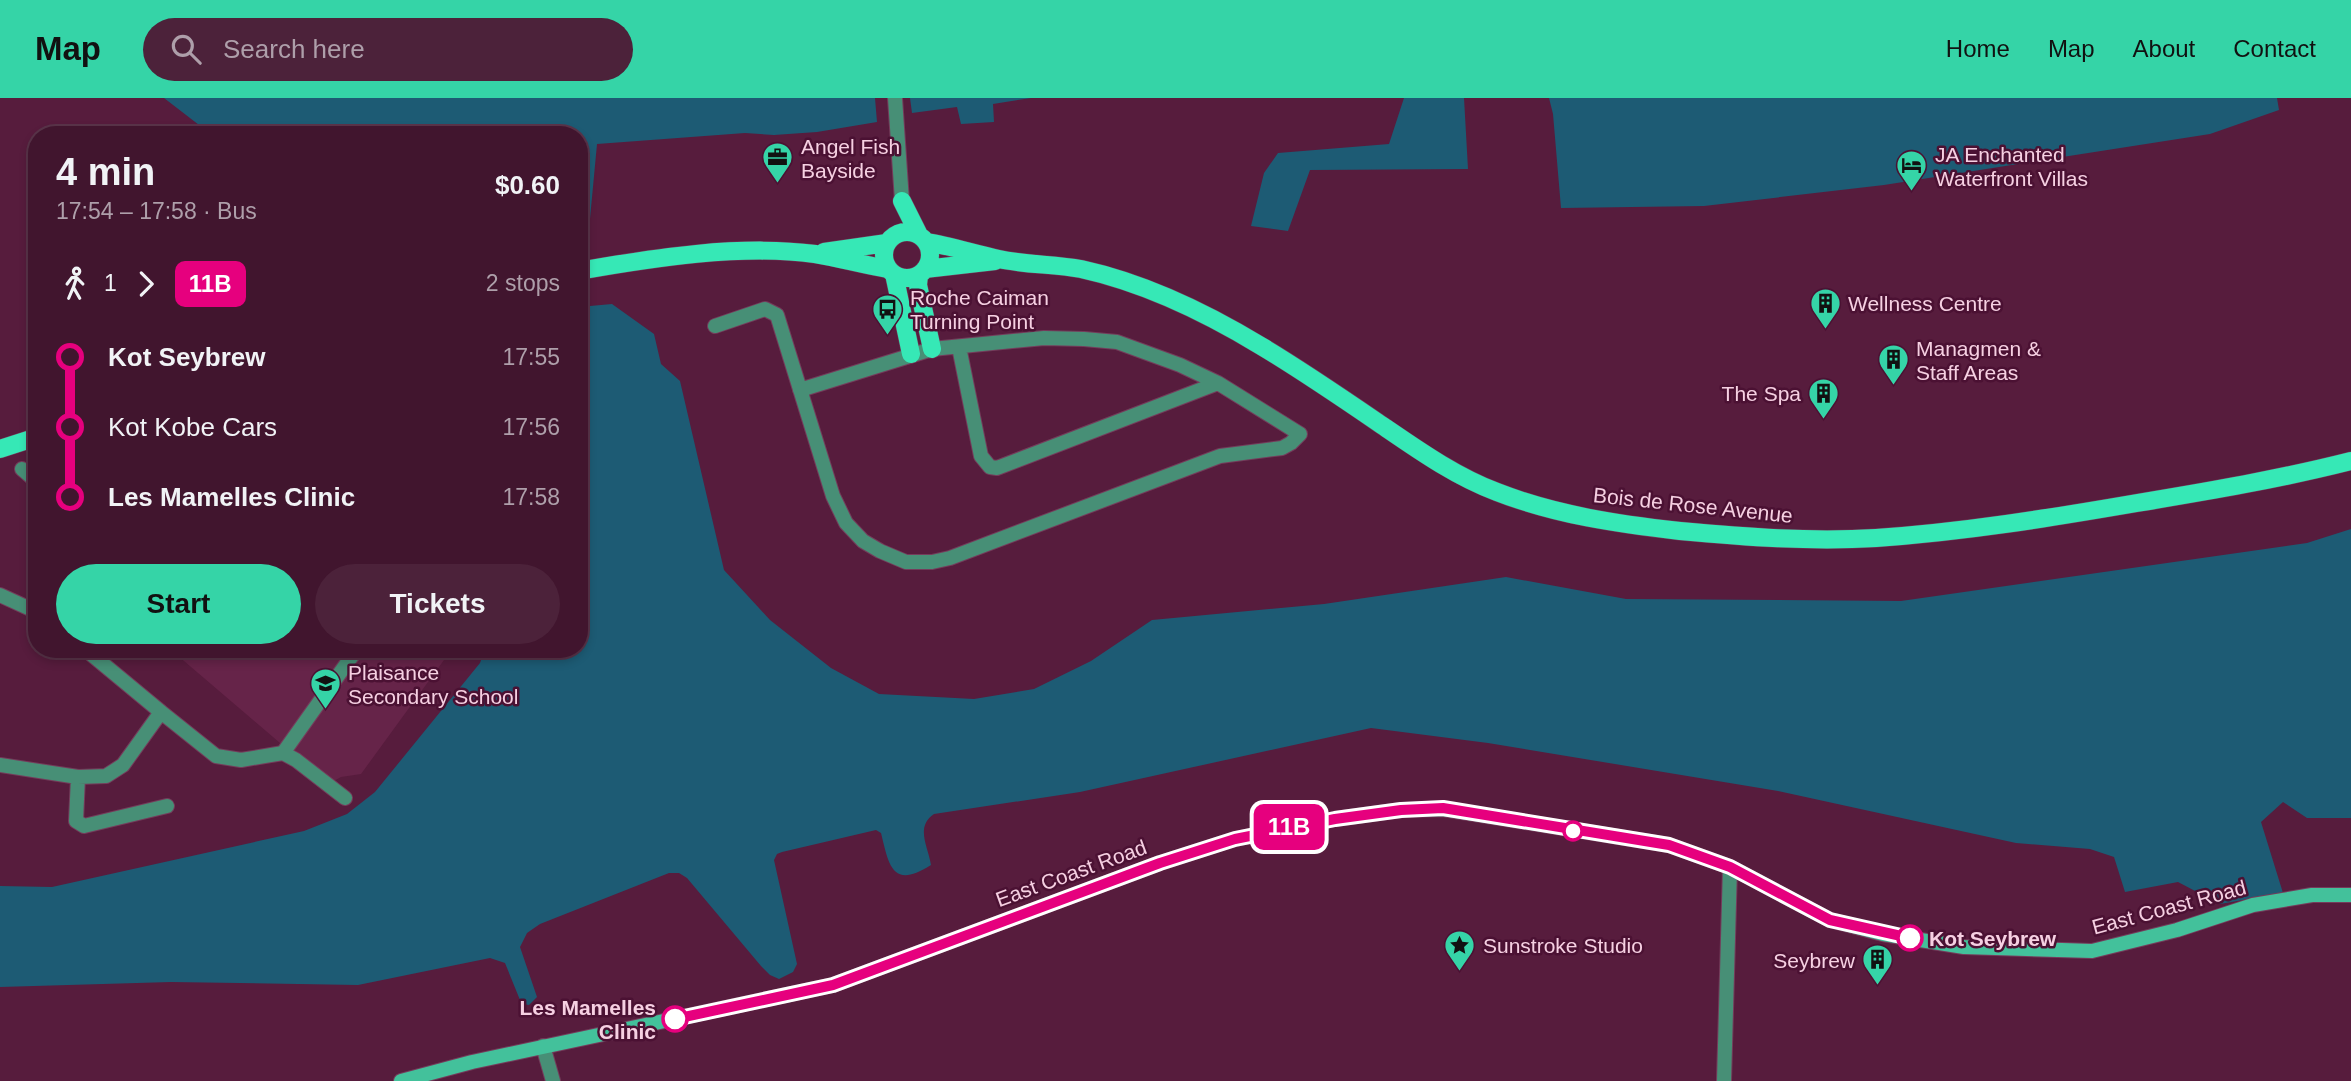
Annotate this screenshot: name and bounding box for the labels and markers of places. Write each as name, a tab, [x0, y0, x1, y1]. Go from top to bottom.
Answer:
place label: Angel Fish Bayside	[801, 135, 900, 182]
office icon: Angel Fish Bayside	[761, 141, 795, 185]
place label: JA Enchanted Waterfront Villas	[1935, 143, 2088, 190]
hotel icon: JA Enchanted Waterfront Villas	[1895, 149, 1929, 193]
place label: Roche Caiman Turning Point	[910, 286, 1049, 333]
building icon: Wellness Centre	[1808, 286, 1842, 330]
bus stop icon: Roche Caiman Turning Point	[870, 292, 904, 336]
place label: Wellness Centre	[1848, 292, 2002, 315]
place label: Managmen & Staff Areas	[1916, 337, 2041, 384]
building icon: Managmen & Staff Areas	[1876, 343, 1910, 387]
building icon: The Spa	[1807, 376, 1841, 420]
place label: The Spa	[1722, 382, 1801, 405]
place label: Plaisance Secondary School	[348, 661, 518, 708]
school or university icon: Plaisance Secondary School	[308, 667, 342, 711]
unlabelled marker	[1563, 821, 1583, 841]
marker: Kot Seybrew	[1897, 925, 1923, 951]
place label: Kot Seybrew	[1929, 927, 2057, 950]
place icon: Sunstroke Studio	[1443, 928, 1477, 972]
place label: Sunstroke Studio	[1483, 934, 1643, 957]
building icon: Seybrew	[1861, 943, 1895, 987]
place label: Seybrew	[1773, 949, 1856, 972]
place label: Les Mamelles Clinic	[519, 996, 656, 1043]
marker: Les Mamelles Clinic	[662, 1006, 688, 1032]

